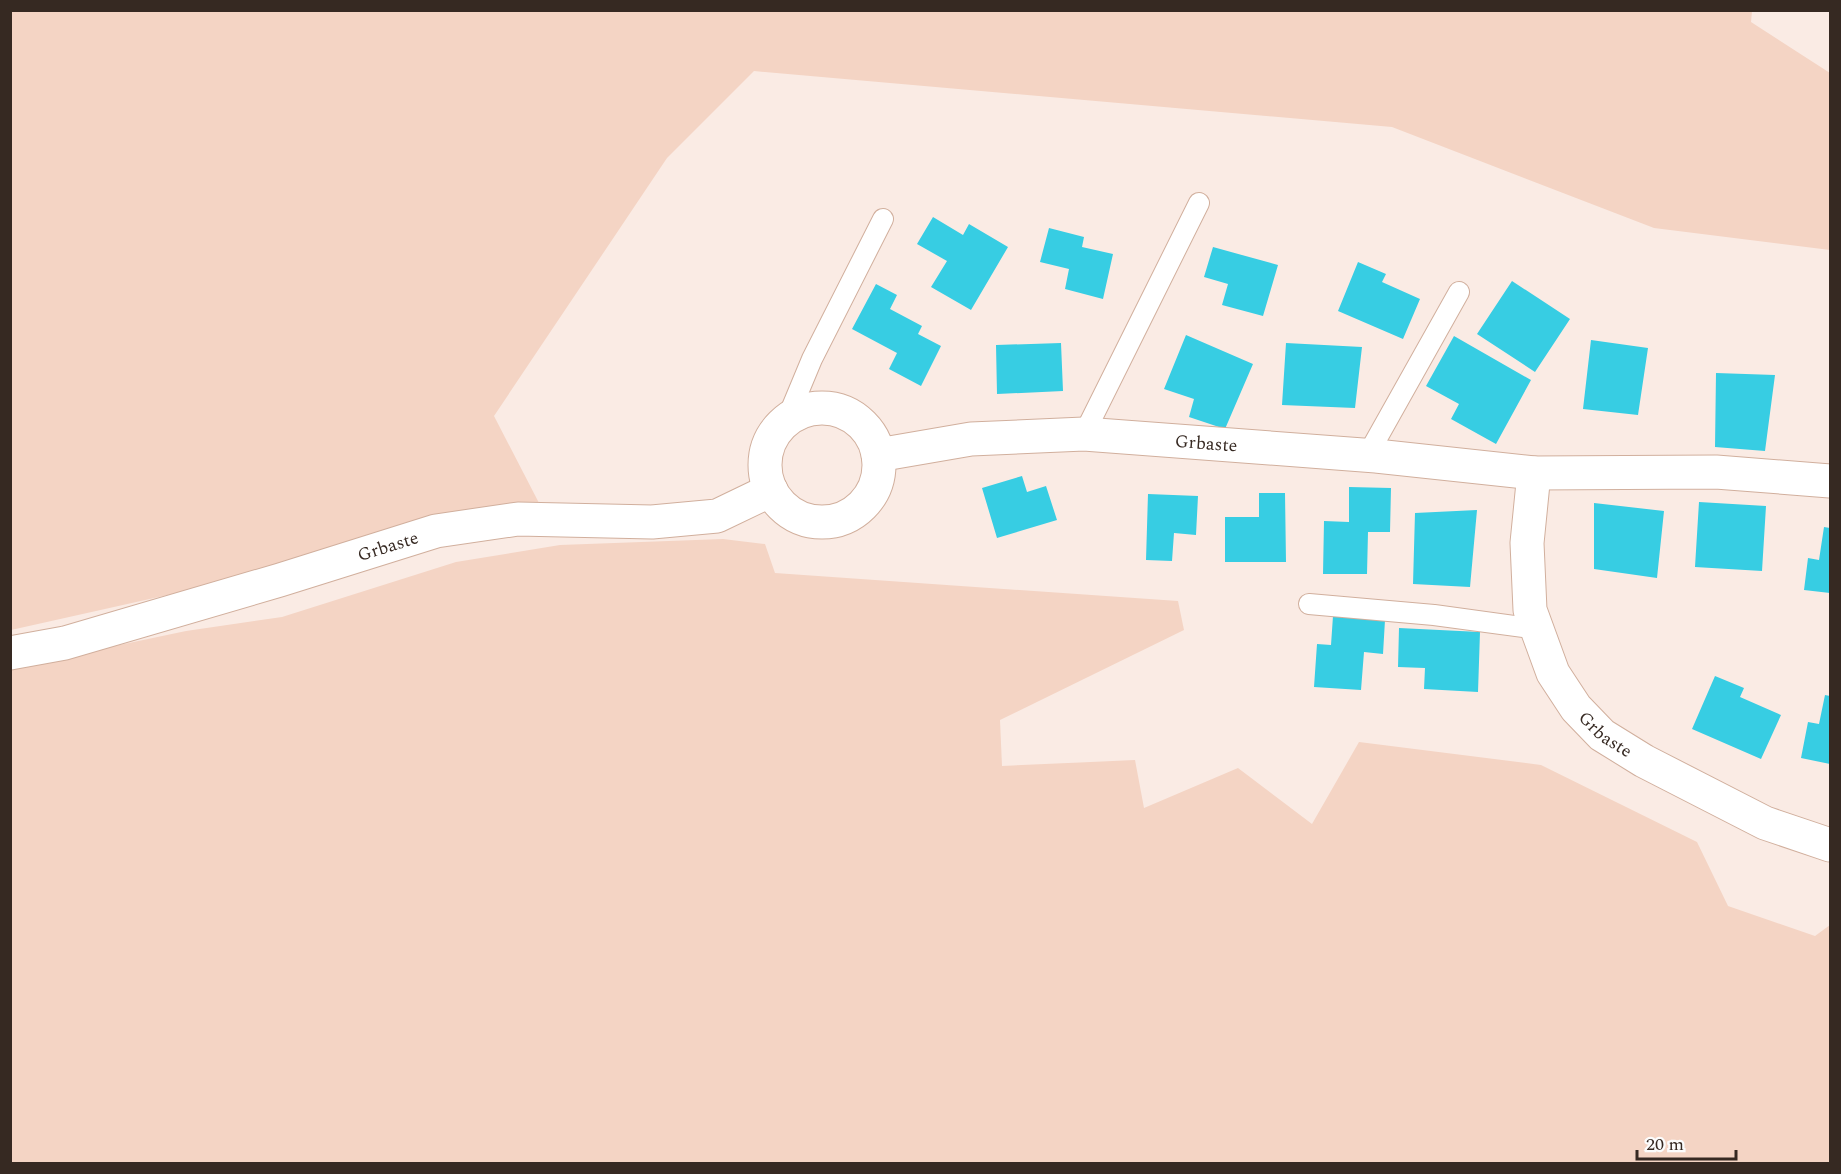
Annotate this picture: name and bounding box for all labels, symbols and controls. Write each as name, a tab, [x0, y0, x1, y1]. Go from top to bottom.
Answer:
street label: Grbaste	[1174, 428, 1238, 460]
street label: Grbaste	[354, 524, 422, 569]
street label: Grbaste	[1572, 705, 1637, 765]
scale bar	[1637, 1123, 1736, 1161]
text: 20 m	[1646, 1131, 1684, 1158]

